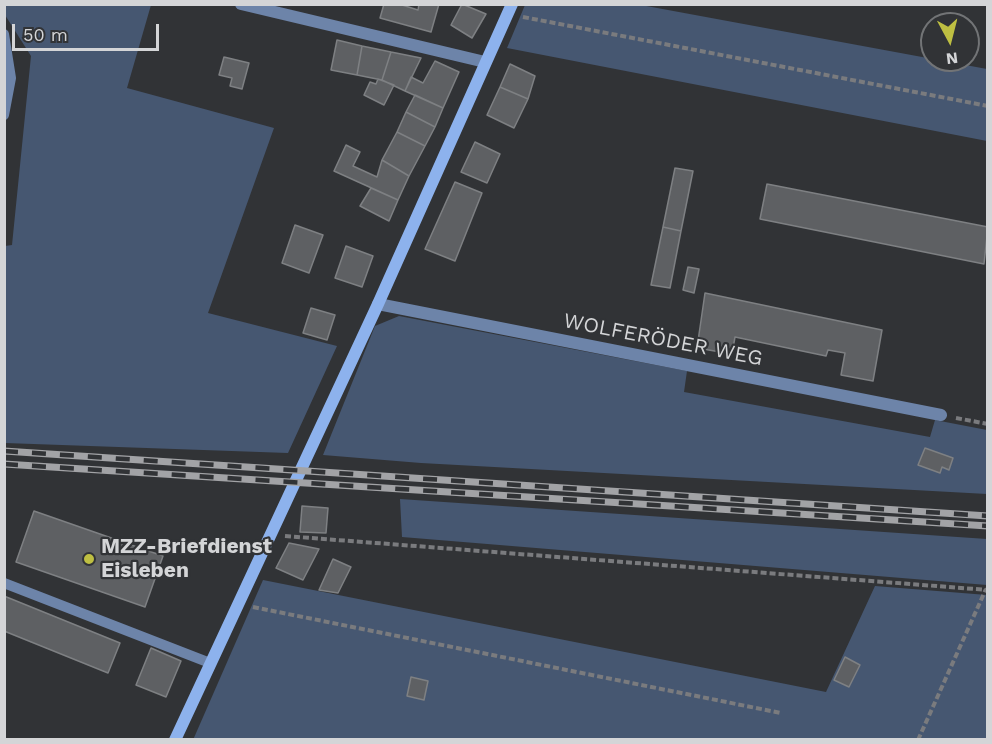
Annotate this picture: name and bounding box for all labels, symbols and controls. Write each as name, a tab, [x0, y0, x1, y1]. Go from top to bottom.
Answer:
scale bar	[15, 12, 162, 50]
north arrow	[920, 12, 980, 72]
text: 50 m	[23, 24, 68, 45]
text: N	[945, 48, 959, 69]
street label: WOLFERÖDER WEG	[561, 308, 765, 372]
place label: MZZ-Briefdienst Eisleben	[101, 534, 272, 584]
marker: MZZ-Briefdienst Eisleben	[82, 552, 96, 566]

